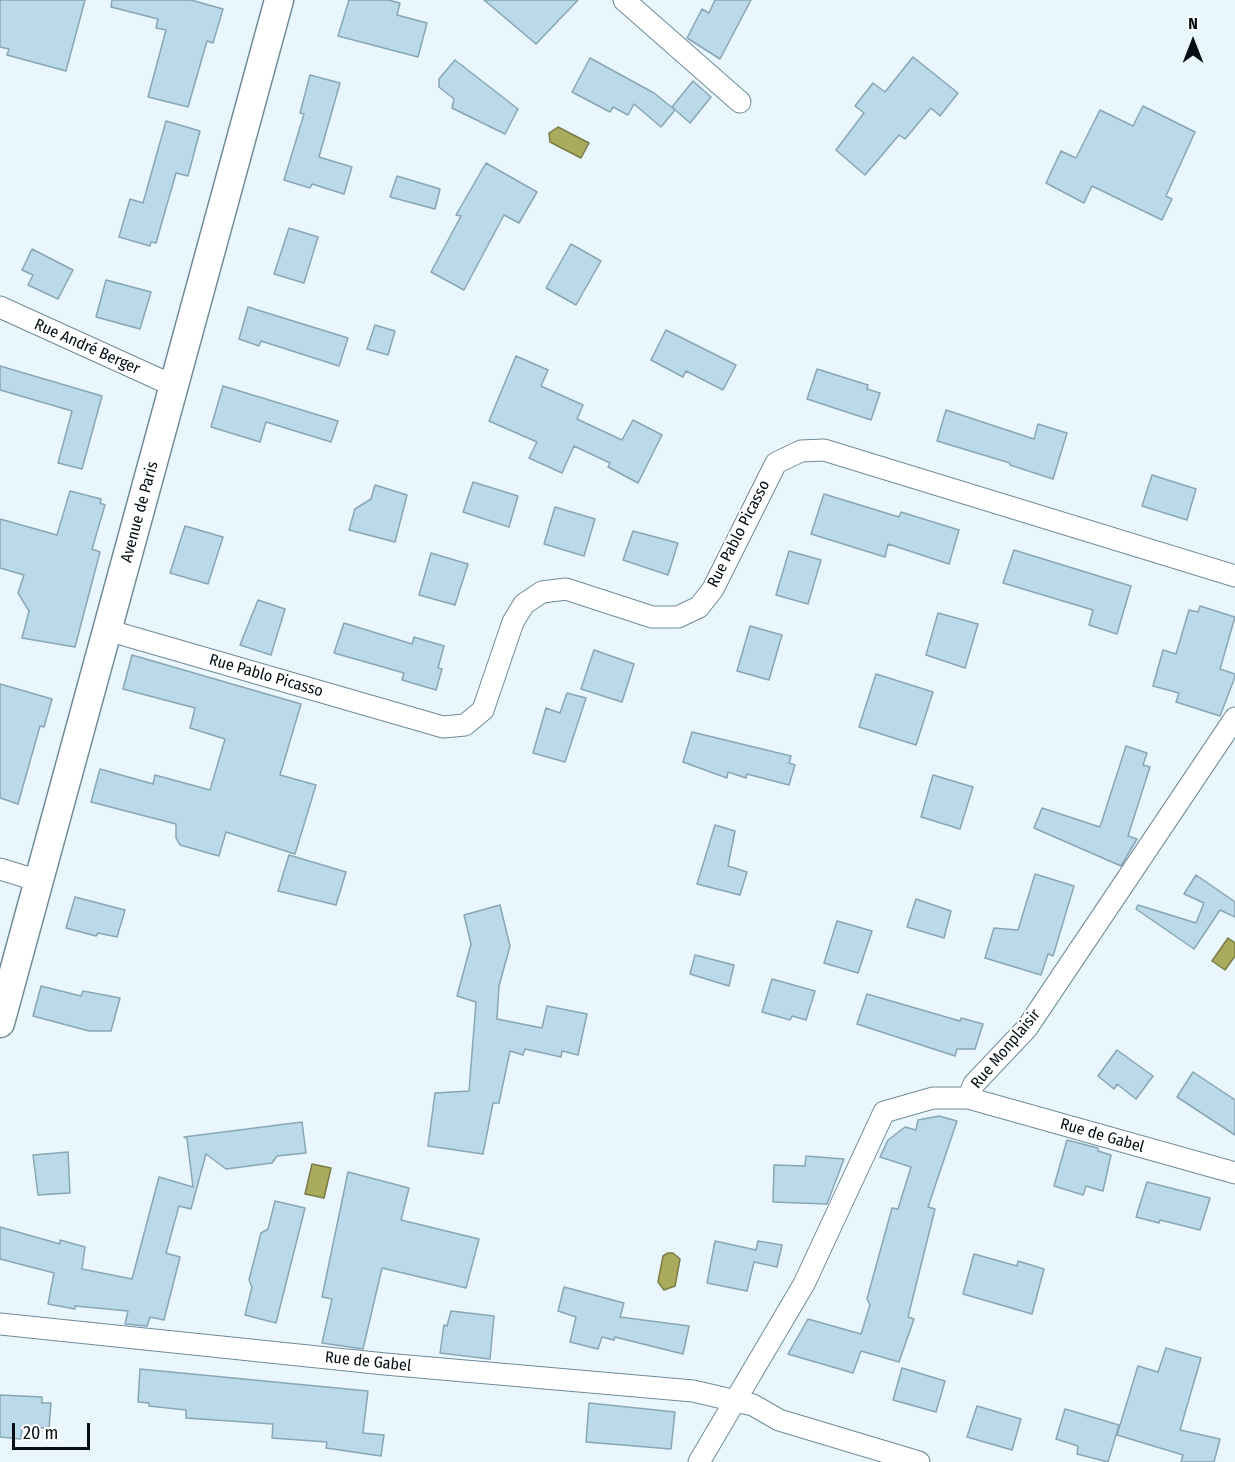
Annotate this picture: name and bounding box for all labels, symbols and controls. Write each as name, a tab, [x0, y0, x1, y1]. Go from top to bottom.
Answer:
north arrow	[1163, 12, 1223, 72]
text: N	[1188, 14, 1198, 33]
street label: Rue André Berger	[31, 315, 143, 379]
street label: Avenue de Paris	[117, 459, 163, 565]
street label: Rue Pablo Picasso	[704, 477, 774, 591]
street label: Rue Pablo Picasso	[207, 651, 325, 701]
street label: Rue Monplaisir	[967, 1005, 1045, 1093]
street label: Rue de Gabel	[1058, 1115, 1146, 1157]
street label: Rue de Gabel	[324, 1348, 412, 1376]
scale bar	[15, 1411, 93, 1449]
text: 20 m	[23, 1422, 58, 1444]

